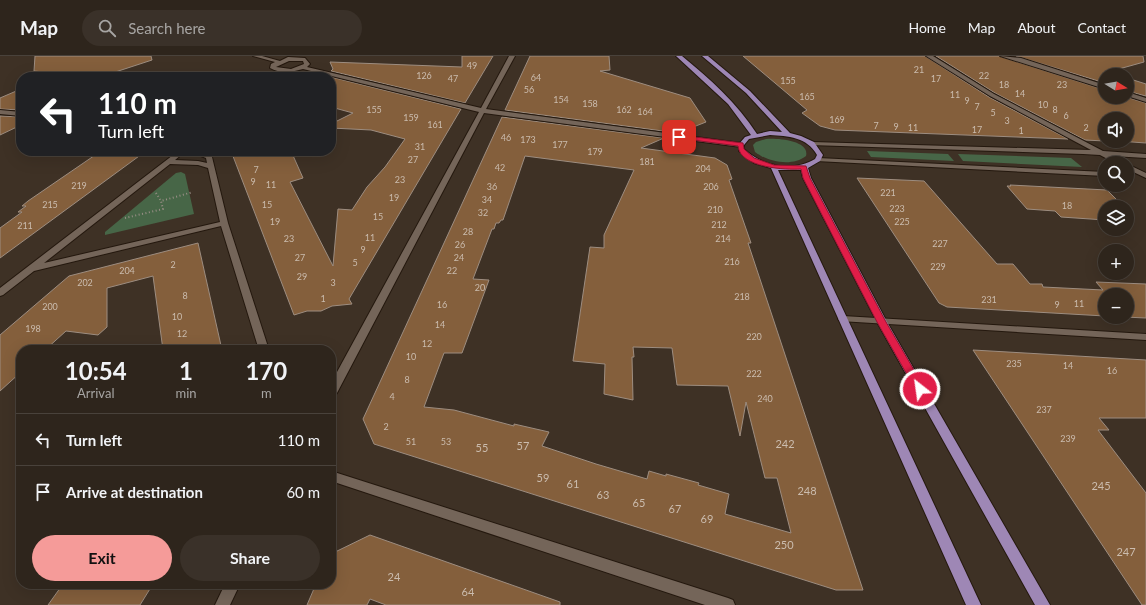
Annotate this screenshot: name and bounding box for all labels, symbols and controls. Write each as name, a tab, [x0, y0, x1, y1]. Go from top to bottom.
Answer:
search box	[82, 10, 362, 46]
text: Map	[20, 16, 58, 39]
icon: search	[96, 17, 118, 39]
text: Search here	[128, 19, 206, 37]
text: Home	[908, 19, 946, 36]
text: Map	[968, 19, 995, 36]
text: About	[1017, 19, 1055, 36]
text: Contact	[1077, 19, 1126, 36]
house number: 49	[467, 60, 477, 71]
house number: 21	[914, 64, 924, 75]
north arrow	[1098, 68, 1134, 104]
map controls	[1098, 68, 1134, 324]
house number: 126	[416, 70, 432, 81]
house number: 22	[979, 70, 989, 81]
house number: 64	[531, 72, 541, 83]
house number: 47	[448, 73, 458, 84]
house number: 17	[931, 73, 941, 84]
house number: 155	[780, 75, 796, 86]
house number: 18	[999, 79, 1009, 90]
house number: 23	[1057, 79, 1067, 90]
house number: 56	[524, 84, 534, 95]
text: 110 m	[98, 86, 177, 120]
icon: left	[32, 88, 84, 140]
house number: 14	[1015, 88, 1025, 99]
house number: 11	[950, 89, 960, 100]
house number: 165	[799, 91, 815, 102]
house number: 154	[553, 94, 569, 105]
house number: 9	[964, 95, 970, 106]
house number: 158	[582, 98, 598, 109]
house number: 10	[1038, 99, 1048, 110]
house number: 7	[974, 101, 980, 112]
house number: 155	[366, 104, 382, 115]
house number: 162	[616, 104, 632, 115]
house number: 8	[1052, 104, 1058, 115]
house number: 164	[637, 106, 653, 117]
house number: 5	[990, 107, 996, 118]
house number: 6	[1063, 110, 1069, 121]
house number: 159	[403, 112, 419, 123]
button: sound	[1098, 112, 1134, 148]
house number: 169	[829, 114, 845, 125]
house number: 3	[1004, 115, 1010, 126]
house number: 161	[427, 119, 443, 130]
text: Turn left	[98, 120, 164, 142]
pin	[662, 120, 696, 154]
house number: 7	[873, 120, 879, 131]
house number: 9	[893, 121, 899, 132]
house number: 11	[908, 122, 918, 133]
house number: 2	[1083, 122, 1089, 133]
house number: 17	[972, 124, 982, 135]
house number: 1	[1018, 125, 1024, 136]
icon: arrive	[668, 126, 690, 148]
house number: 46	[501, 132, 511, 143]
house number: 173	[520, 134, 536, 145]
house number: 177	[552, 139, 568, 150]
house number: 31	[415, 141, 425, 152]
house number: 179	[587, 146, 603, 157]
house number: 27	[408, 154, 418, 165]
house number: 181	[639, 156, 655, 167]
button: search	[1098, 156, 1134, 192]
house number: 42	[495, 162, 505, 173]
house number: 204	[695, 163, 711, 174]
house number: 7	[253, 164, 259, 175]
house number: 23	[395, 174, 405, 185]
house number: 9	[250, 176, 256, 187]
house number: 11	[266, 179, 276, 190]
house number: 219	[71, 180, 87, 191]
house number: 36	[487, 181, 497, 192]
house number: 206	[703, 181, 719, 192]
house number: 221	[880, 187, 896, 198]
house number: 19	[389, 192, 399, 203]
house number: 34	[482, 194, 492, 205]
house number: 215	[42, 199, 58, 210]
house number: 15	[262, 199, 272, 210]
house number: 18	[1062, 200, 1072, 211]
button: layers	[1098, 200, 1134, 236]
house number: 223	[889, 203, 905, 214]
house number: 210	[707, 204, 723, 215]
house number: 32	[478, 207, 488, 218]
house number: 15	[373, 211, 383, 222]
house number: 19	[270, 216, 280, 227]
house number: 225	[894, 216, 910, 227]
house number: 212	[711, 219, 727, 230]
house number: 211	[17, 220, 33, 231]
house number: 28	[463, 226, 473, 237]
house number: 11	[365, 232, 375, 243]
house number: 23	[284, 233, 294, 244]
house number: 214	[715, 233, 731, 244]
house number: 227	[932, 238, 948, 249]
house number: 26	[455, 239, 465, 250]
house number: 9	[360, 244, 366, 255]
button: +	[1098, 244, 1134, 280]
house number: 27	[295, 252, 305, 263]
house number: 24	[454, 252, 464, 263]
house number: 216	[724, 256, 740, 267]
house number: 5	[352, 257, 358, 268]
house number: 2	[170, 259, 176, 270]
house number: 229	[930, 261, 946, 272]
house number: 204	[119, 265, 135, 276]
house number: 22	[447, 265, 457, 276]
house number: 29	[297, 271, 307, 282]
house number: 202	[77, 277, 93, 288]
house number: 3	[330, 277, 336, 288]
house number: 20	[475, 282, 485, 293]
button: −	[1098, 288, 1134, 324]
house number: 8	[182, 290, 188, 301]
house number: 218	[734, 291, 750, 302]
house number: 1	[320, 293, 326, 304]
house number: 231	[981, 294, 997, 305]
house number: 11	[1074, 298, 1084, 309]
house number: 16	[437, 299, 447, 310]
house number: 9	[1054, 299, 1060, 310]
house number: 200	[42, 301, 58, 312]
house number: 10	[172, 311, 182, 322]
house number: 14	[435, 319, 445, 330]
house number: 198	[25, 323, 41, 334]
house number: 12	[177, 328, 187, 339]
house number: 220	[746, 331, 762, 342]
house number: 12	[422, 338, 432, 349]
house number: 10	[406, 351, 416, 362]
text: 10:54	[65, 356, 127, 385]
text: 1	[179, 356, 193, 385]
text: 170	[245, 356, 287, 385]
house number: 235	[1006, 358, 1022, 369]
house number: 14	[1063, 360, 1073, 371]
house number: 16	[1107, 365, 1117, 376]
house number: 222	[746, 368, 762, 379]
position arrow	[899, 368, 941, 410]
house number: 8	[404, 374, 410, 385]
text: Arrival	[77, 385, 114, 401]
text: min	[176, 385, 197, 401]
text: m	[261, 385, 272, 401]
house number: 4	[389, 391, 395, 402]
house number: 240	[757, 393, 773, 404]
house number: 237	[1036, 404, 1052, 415]
house number: 2	[383, 421, 389, 432]
icon: left	[32, 429, 54, 451]
text: Turn left	[66, 431, 122, 449]
text: 110 m	[278, 431, 320, 449]
house number: 239	[1060, 433, 1076, 444]
house number: 51	[406, 436, 416, 447]
house number: 53	[441, 436, 451, 447]
house number: 242	[775, 437, 795, 450]
house number: 57	[517, 439, 529, 452]
house number: 55	[476, 441, 488, 454]
house number: 59	[537, 471, 549, 484]
house number: 61	[567, 477, 579, 490]
house number: 245	[1091, 479, 1111, 492]
icon: arrive	[32, 481, 54, 503]
text: Arrive at destination	[66, 483, 203, 501]
text: 60 m	[286, 483, 320, 501]
house number: 248	[797, 484, 817, 497]
house number: 63	[597, 488, 609, 501]
house number: 65	[633, 496, 645, 509]
house number: 67	[669, 502, 681, 515]
house number: 69	[701, 512, 713, 525]
button: Exit	[32, 535, 172, 581]
button: Share	[180, 535, 320, 581]
house number: 250	[774, 538, 794, 551]
house number: 247	[1116, 545, 1136, 558]
house number: 24	[388, 570, 401, 583]
house number: 64	[462, 585, 475, 598]

